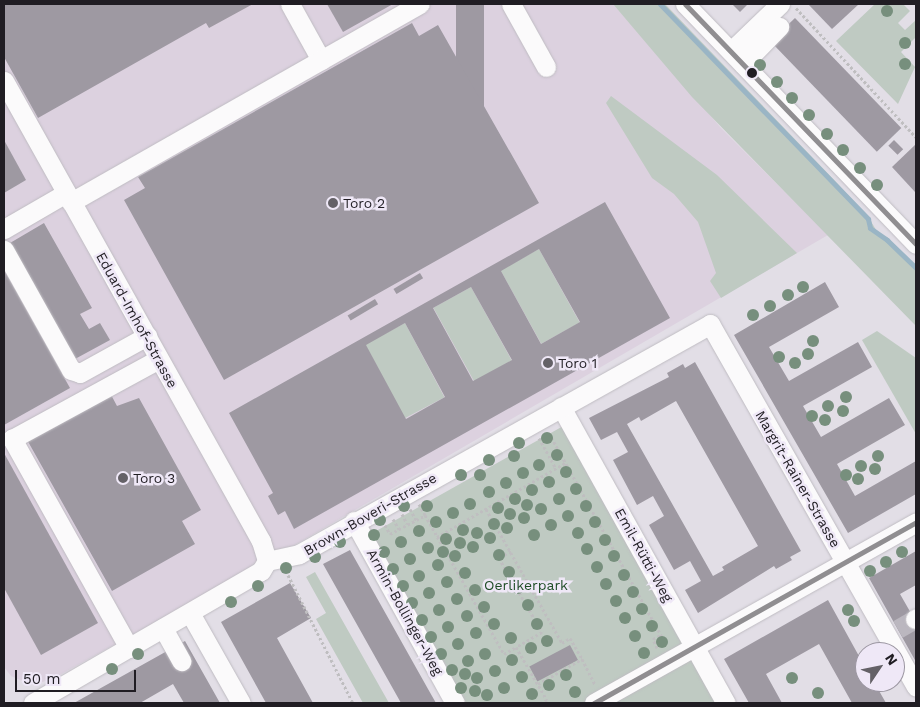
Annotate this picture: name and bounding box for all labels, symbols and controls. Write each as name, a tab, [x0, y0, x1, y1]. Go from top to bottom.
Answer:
unlabelled marker	[747, 68, 757, 78]
place label: Toro 2	[343, 195, 385, 211]
marker: Toro 2	[327, 197, 339, 209]
street label: Eduard-Imhof-Strasse	[93, 249, 181, 391]
place label: Toro 1	[558, 355, 597, 371]
marker: Toro 1	[542, 357, 554, 369]
street label: Margrit-Rainer-Strasse	[752, 408, 844, 550]
street label: Brown-Boveri-Strasse	[301, 469, 439, 559]
place label: Toro 3	[133, 470, 175, 486]
marker: Toro 3	[117, 472, 129, 484]
street label: Emil-Rütti-Weg	[611, 505, 677, 605]
street label: Armin-Bollinger-Weg	[363, 546, 447, 678]
park label: Oerlikerpark	[484, 577, 568, 593]
north arrow	[855, 642, 905, 692]
text: N	[882, 650, 901, 668]
scale bar	[18, 660, 139, 692]
text: 50 m	[23, 670, 60, 688]

